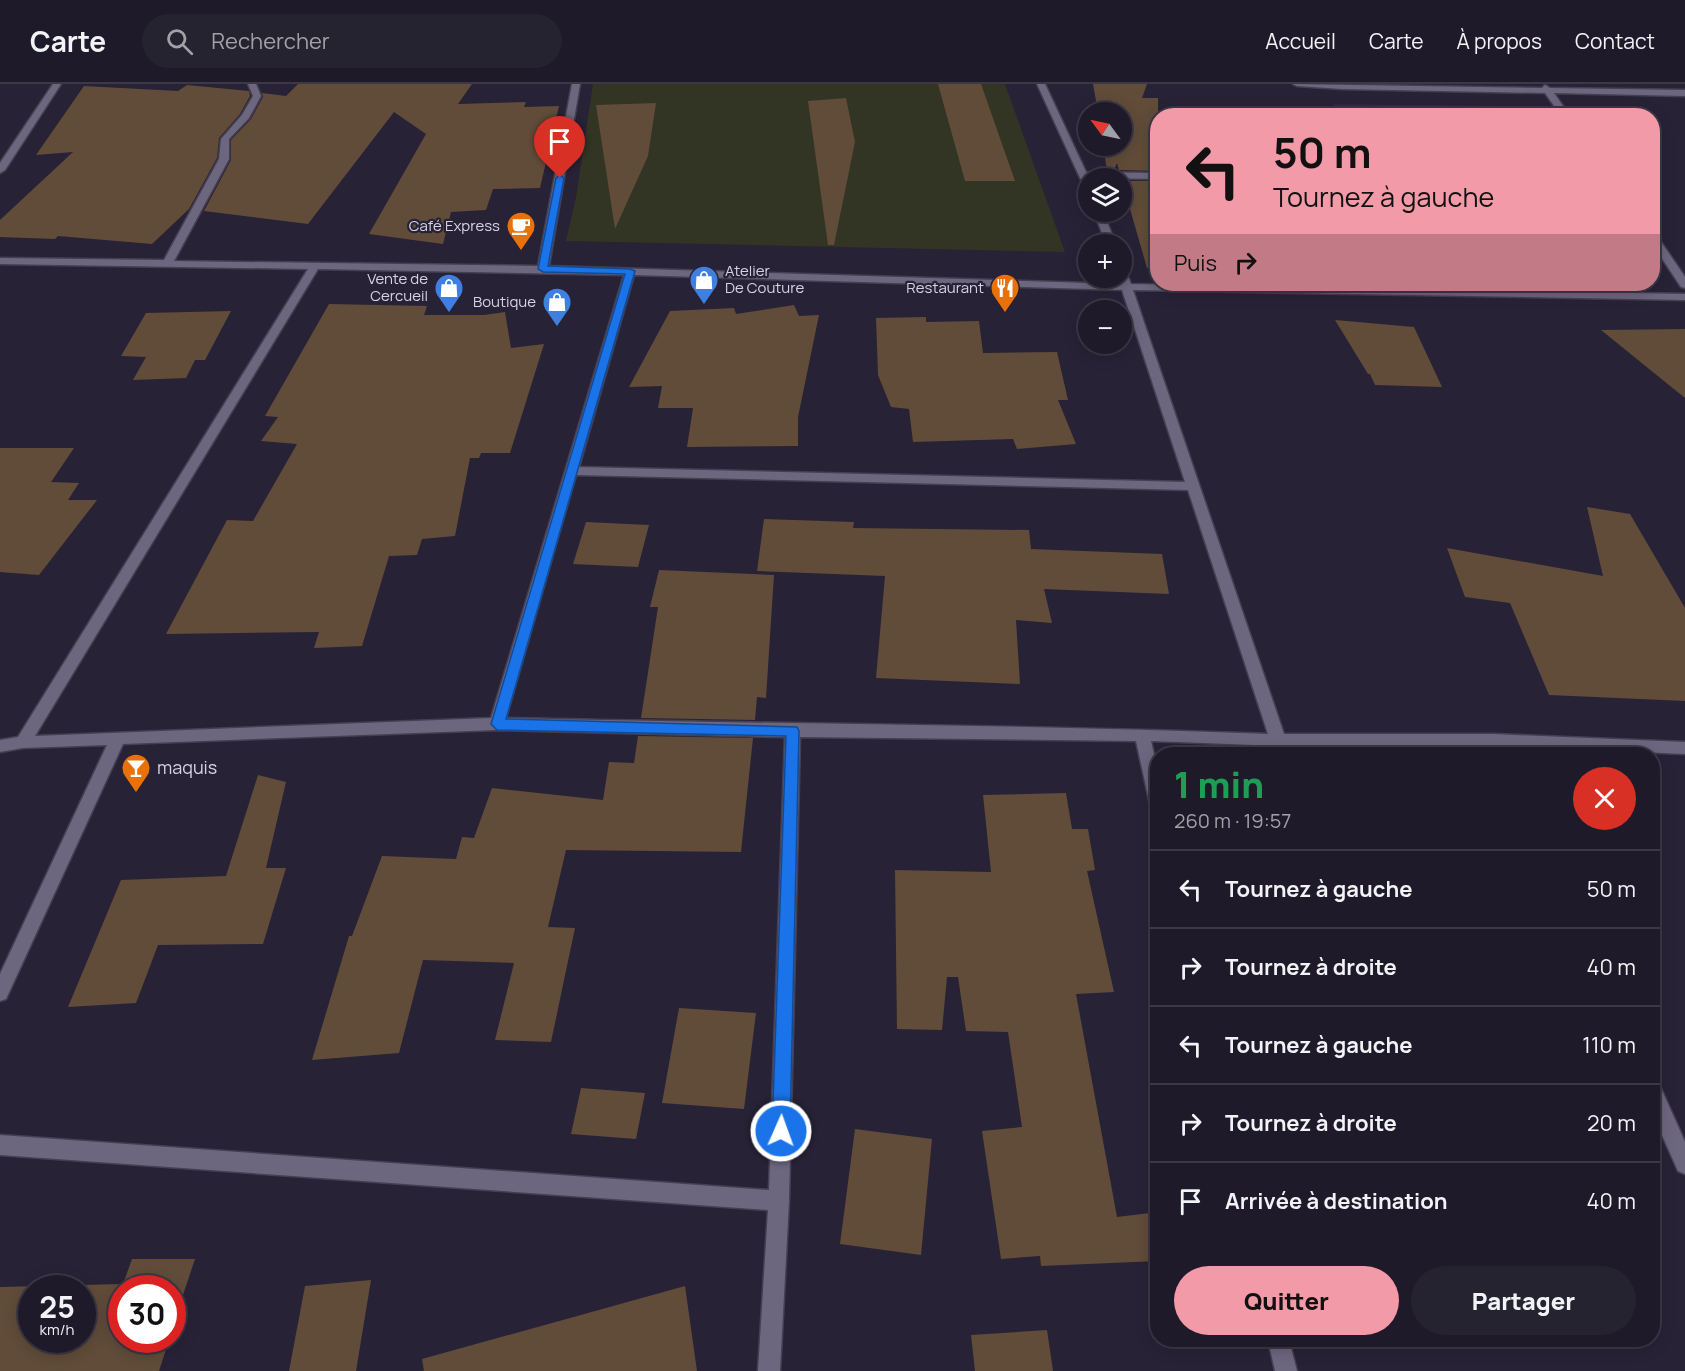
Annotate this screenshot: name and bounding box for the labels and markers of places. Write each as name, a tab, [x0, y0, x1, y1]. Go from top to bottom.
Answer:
pin	[534, 116, 585, 178]
cafe icon: Café Express	[505, 210, 537, 252]
place label: Café Express	[409, 215, 500, 236]
place label: Atelier De Couture	[725, 260, 805, 298]
shop icon: Atelier De Couture	[688, 264, 720, 306]
place label: Vente de Cercueil	[367, 268, 428, 306]
shop icon: Vente de Cercueil	[433, 272, 465, 314]
restaurant icon: Restaurant	[989, 272, 1021, 314]
place label: Restaurant	[906, 277, 984, 298]
shop icon: Boutique	[541, 286, 573, 328]
place label: Boutique	[473, 291, 536, 312]
bar icon: maquis	[120, 752, 152, 794]
place label: maquis	[157, 755, 217, 779]

